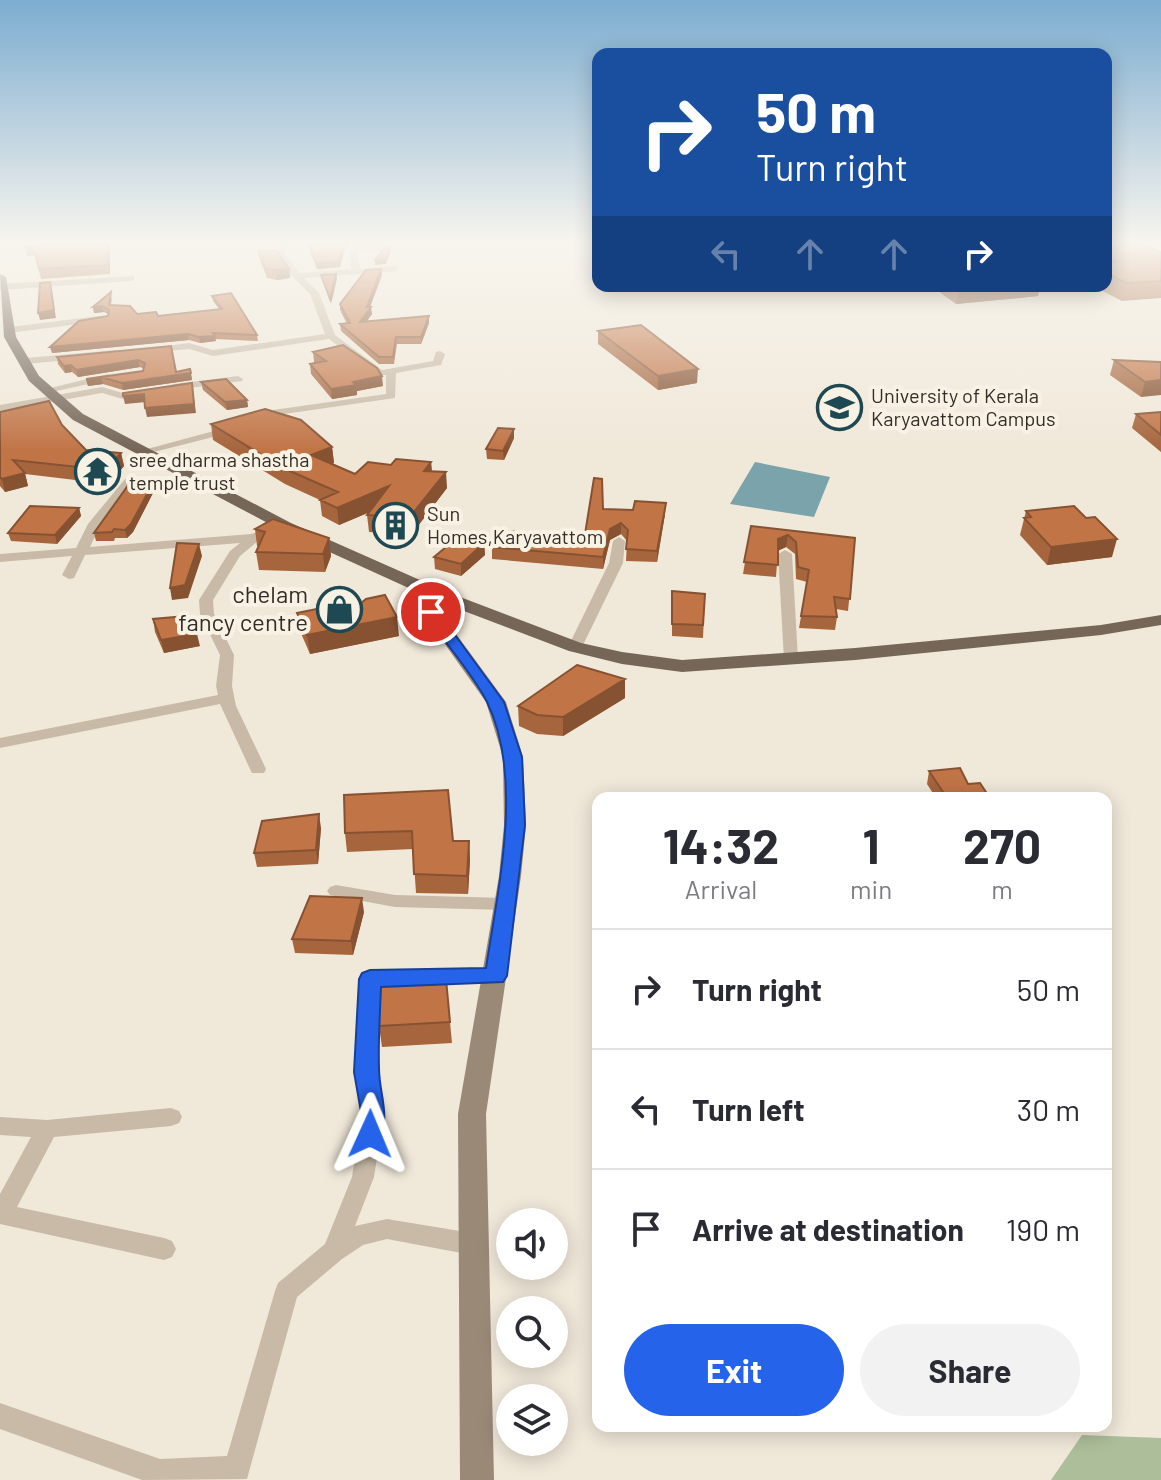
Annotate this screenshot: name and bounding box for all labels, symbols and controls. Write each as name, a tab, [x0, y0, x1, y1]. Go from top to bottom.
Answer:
text: 50 m	[756, 77, 876, 144]
icon: right	[624, 80, 728, 184]
text: Turn right	[756, 145, 908, 188]
icon: left	[704, 232, 748, 276]
icon: ahead	[788, 232, 832, 276]
icon: ahead	[872, 232, 916, 276]
icon: right	[956, 232, 1000, 276]
place label: University of Kerala Karyavattom Campus	[871, 383, 1056, 430]
school or university icon: University of Kerala Karyavattom Campus	[816, 384, 864, 432]
place label: sree dharma shastha temple trust	[129, 447, 310, 494]
temple icon: sree dharma shastha temple trust	[74, 448, 122, 496]
building icon: Sun Homes,Karyavattom	[372, 501, 420, 549]
place label: Sun Homes,Karyavattom	[427, 501, 603, 548]
pin	[397, 578, 465, 646]
place label: chelam fancy centre	[178, 579, 308, 636]
shop icon: chelam fancy centre	[315, 585, 363, 633]
icon: arrive	[409, 590, 453, 634]
text: 14:32	[663, 816, 779, 874]
text: 1	[863, 816, 880, 874]
text: 270	[963, 816, 1041, 874]
text: Arrival	[685, 873, 757, 904]
text: min	[850, 873, 892, 904]
text: m	[991, 873, 1013, 904]
icon: right	[624, 967, 668, 1011]
text: Turn right	[692, 971, 822, 1007]
text: 50 m	[1017, 971, 1080, 1007]
icon: left	[624, 1087, 668, 1131]
text: Turn left	[692, 1091, 805, 1127]
text: 30 m	[1017, 1091, 1080, 1127]
position arrow	[328, 1092, 412, 1176]
icon: arrive	[624, 1207, 668, 1251]
map controls	[496, 1208, 568, 1456]
button: sound	[496, 1208, 568, 1280]
text: Arrive at destination	[692, 1211, 964, 1247]
text: 190 m	[1006, 1211, 1080, 1247]
button: search	[496, 1296, 568, 1368]
button: Exit	[624, 1324, 844, 1416]
button: Share	[860, 1324, 1080, 1416]
button: layers	[496, 1384, 568, 1456]

